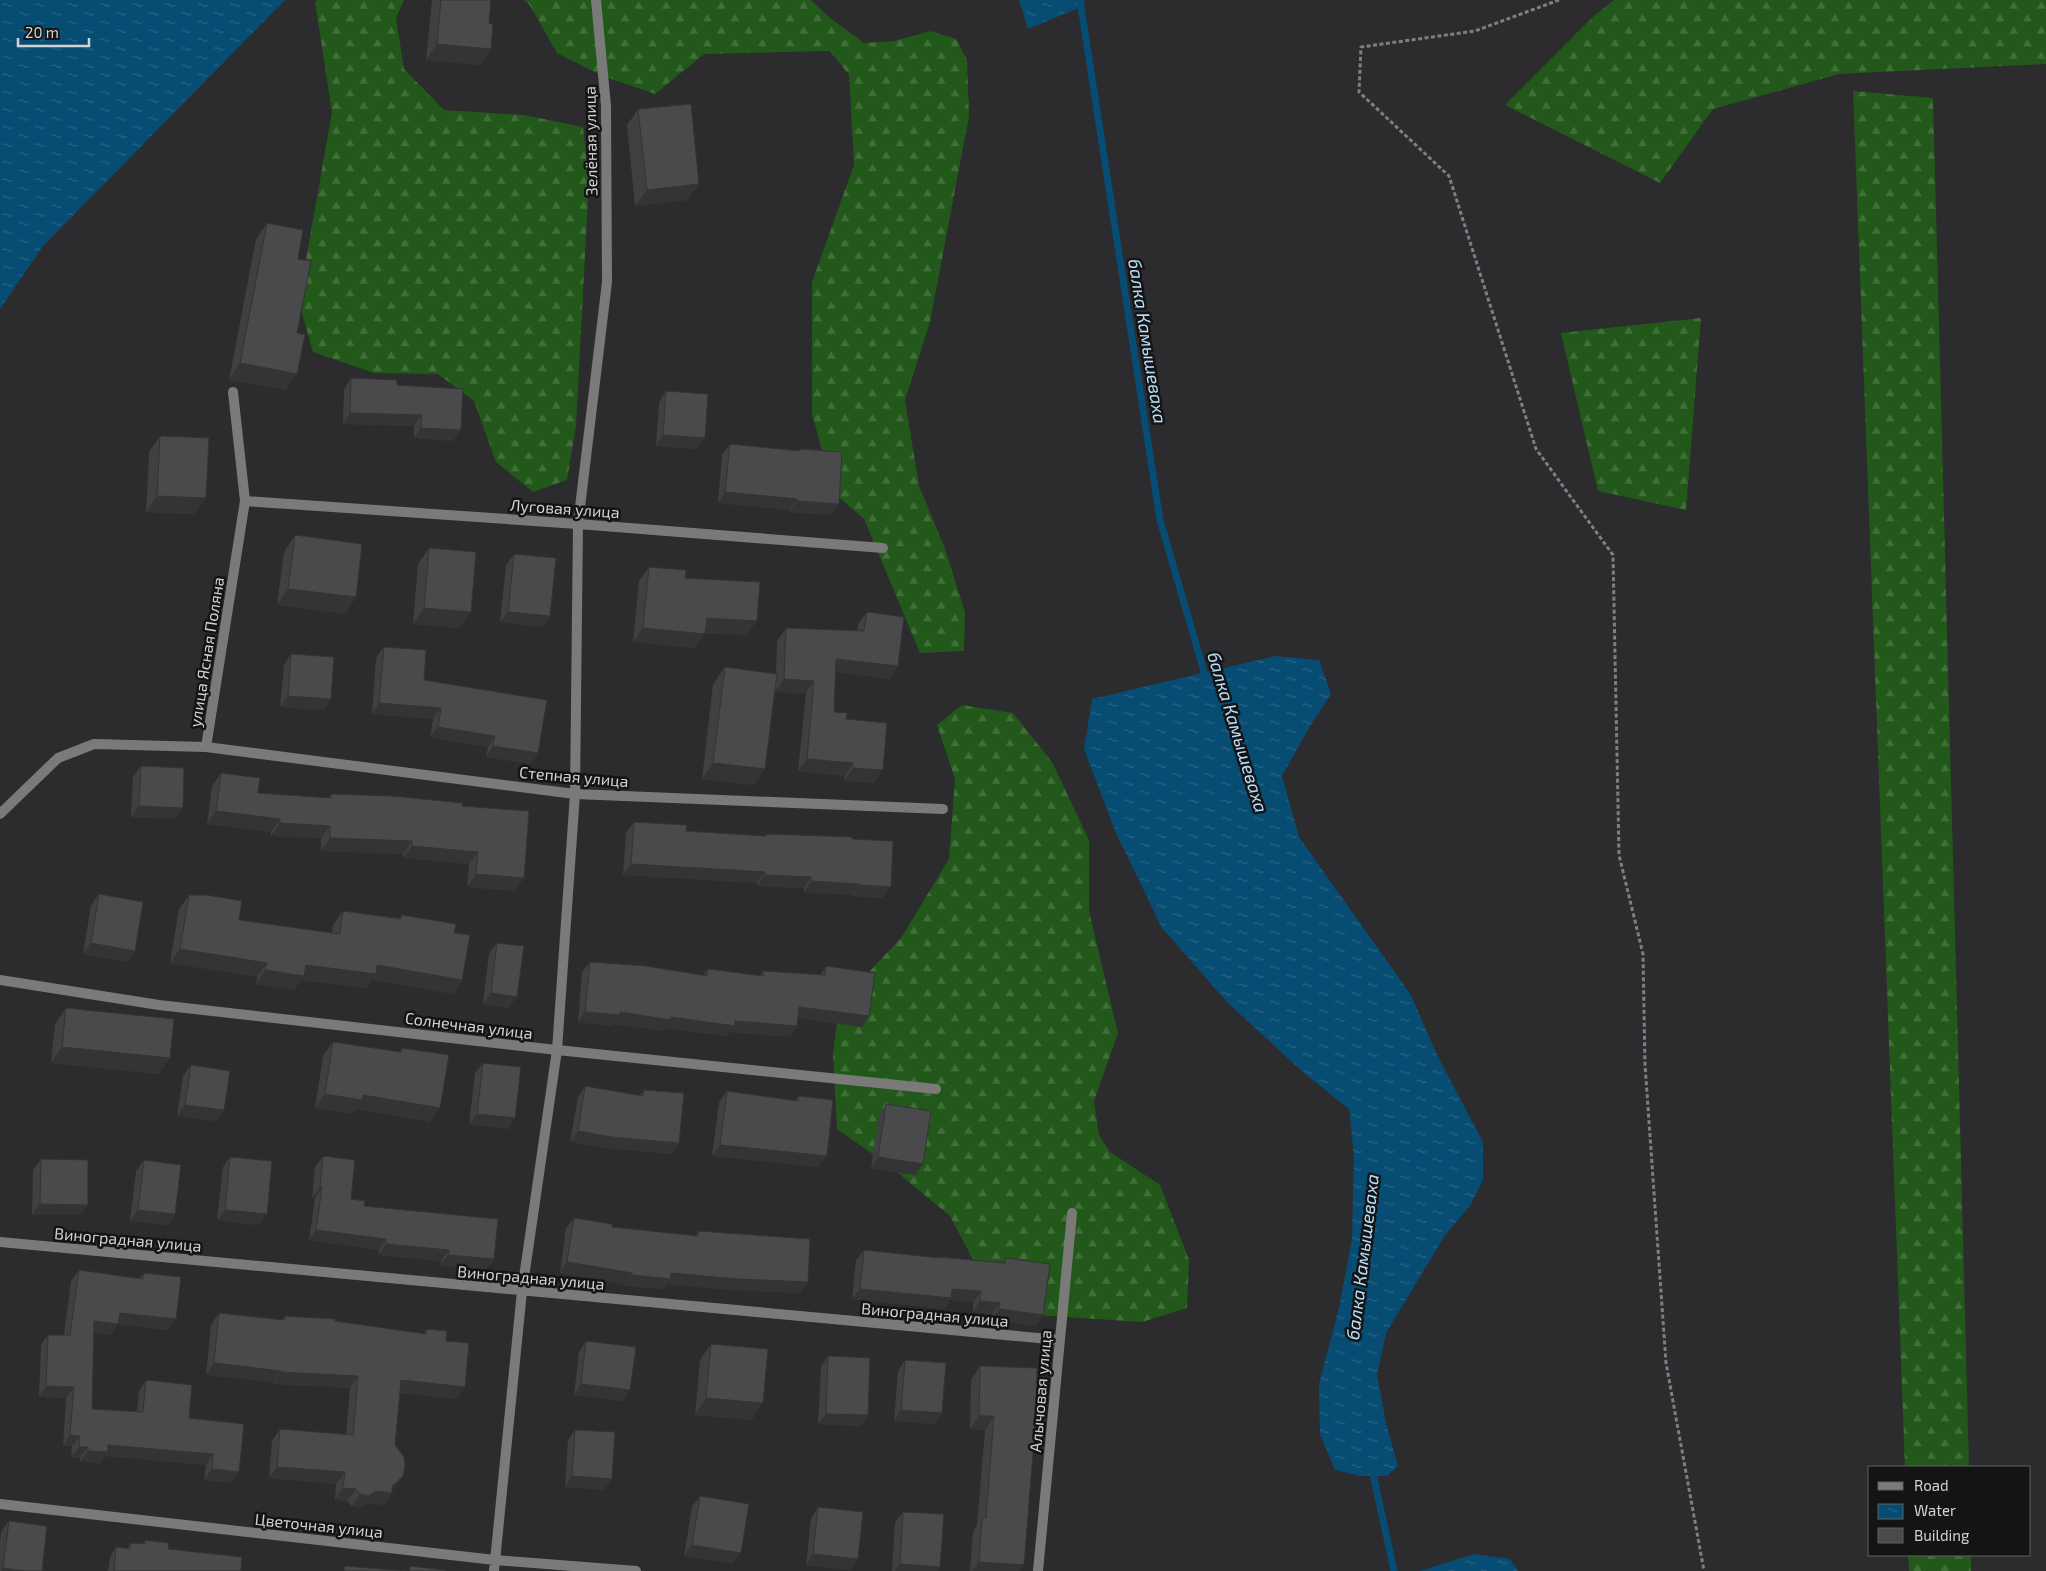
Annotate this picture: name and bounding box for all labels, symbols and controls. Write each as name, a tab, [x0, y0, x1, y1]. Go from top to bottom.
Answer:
scale bar	[18, 15, 89, 47]
text: 20 m	[25, 23, 59, 41]
street label: Зелёная улица	[580, 86, 601, 196]
water label: балка Камышеваха	[1124, 257, 1172, 425]
street label: Луговая улица	[509, 495, 621, 522]
street label: улица Ясная Поляна	[185, 576, 228, 729]
water label: балка Камышеваха	[1203, 649, 1273, 815]
street label: Степная улица	[518, 762, 630, 791]
street label: Солнечная улица	[404, 1008, 534, 1043]
water label: балка Камышеваха	[1341, 1173, 1383, 1341]
street label: Виноградная улица	[53, 1223, 202, 1256]
street label: Виноградная улица	[456, 1261, 605, 1294]
street label: Виноградная улица	[860, 1298, 1009, 1331]
street label: Алычовая улица	[1025, 1329, 1056, 1453]
legend	[1868, 1466, 2031, 1556]
text: Road	[1914, 1476, 1949, 1494]
text: Water	[1914, 1501, 1956, 1519]
street label: Цветочная улица	[254, 1509, 384, 1542]
text: Building	[1914, 1526, 1970, 1544]

